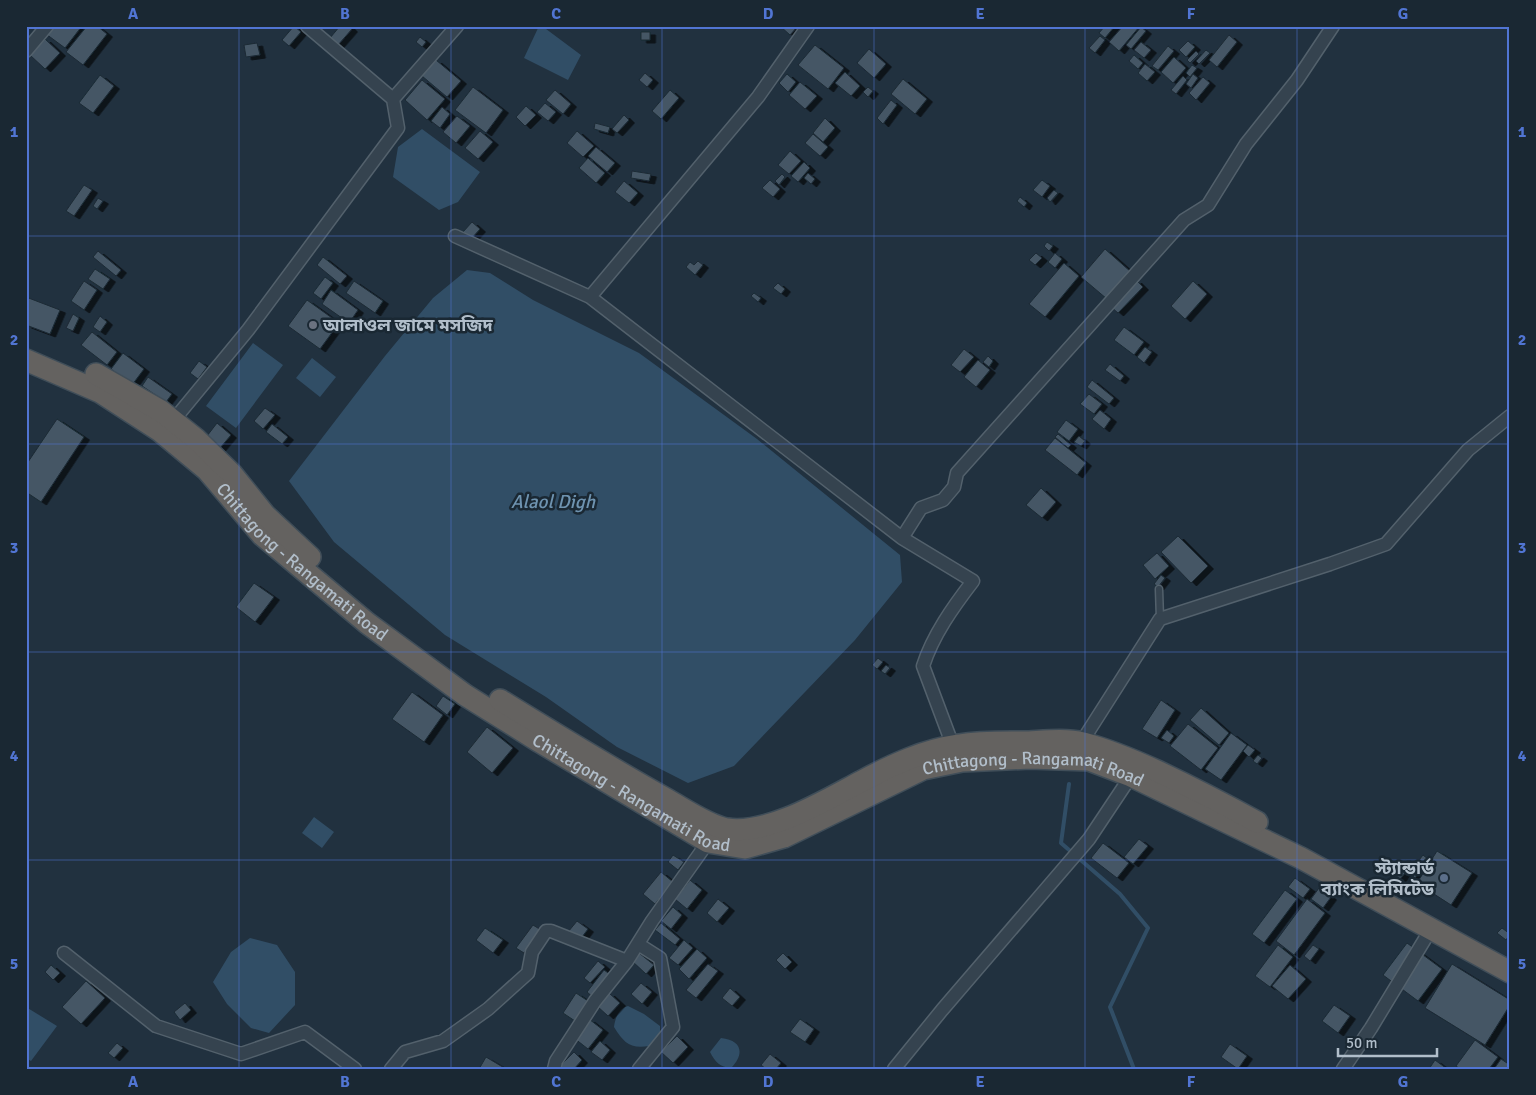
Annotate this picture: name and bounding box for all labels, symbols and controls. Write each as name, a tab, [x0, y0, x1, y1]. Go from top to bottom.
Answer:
text: A	[128, 4, 139, 24]
text: B	[340, 4, 350, 24]
text: C	[551, 4, 561, 24]
text: D	[763, 4, 774, 24]
text: E	[975, 4, 985, 24]
text: F	[1187, 4, 1196, 24]
text: G	[1398, 4, 1408, 24]
text: 1	[10, 122, 19, 142]
text: 1	[1518, 122, 1527, 142]
place label: আলাওল জামে মসজিদ	[322, 314, 494, 336]
marker: আলাওল জামে মসজিদ	[307, 319, 319, 331]
text: 2	[10, 330, 18, 350]
text: 2	[1518, 330, 1526, 350]
street label: Chittagong - Rangamati Road	[212, 478, 392, 646]
water label: Alaol Digh	[511, 490, 596, 514]
text: 3	[10, 538, 18, 558]
text: 3	[1518, 538, 1526, 558]
street label: Chittagong - Rangamati Road	[528, 729, 732, 856]
text: 4	[10, 746, 19, 766]
text: 4	[1518, 746, 1527, 766]
street label: Chittagong - Rangamati Road	[920, 747, 1147, 792]
place label: স্ট্যান্ডার্ড ব্যাংক লিমিটেড	[1320, 857, 1435, 900]
marker: স্ট্যান্ডার্ড ব্যাংক লিমিটেড	[1438, 872, 1450, 884]
text: 5	[10, 954, 18, 974]
text: 5	[1518, 954, 1526, 974]
scale bar	[1338, 1025, 1437, 1057]
text: 50 m	[1346, 1034, 1377, 1052]
text: A	[128, 1072, 139, 1092]
text: B	[340, 1072, 350, 1092]
text: C	[551, 1072, 561, 1092]
text: D	[763, 1072, 774, 1092]
text: E	[975, 1072, 985, 1092]
text: F	[1187, 1072, 1196, 1092]
text: G	[1398, 1072, 1408, 1092]

